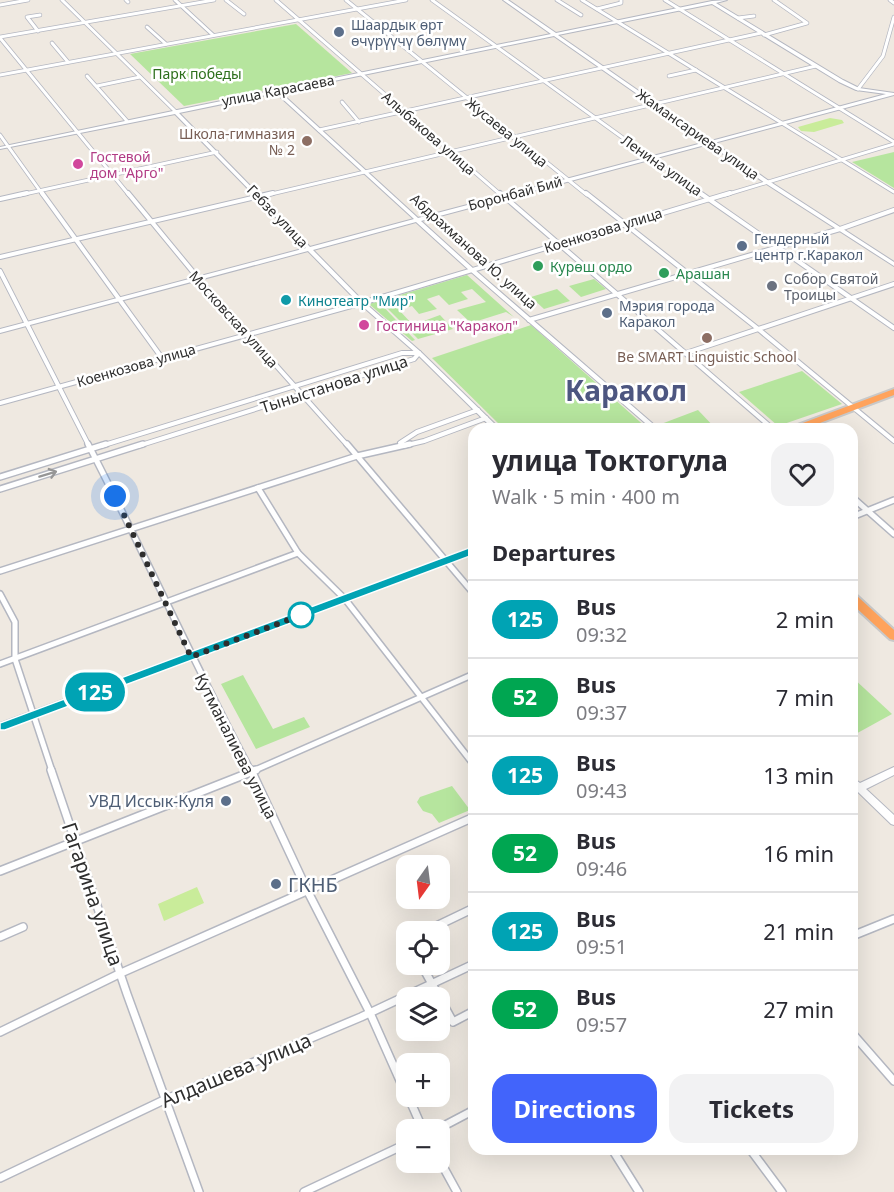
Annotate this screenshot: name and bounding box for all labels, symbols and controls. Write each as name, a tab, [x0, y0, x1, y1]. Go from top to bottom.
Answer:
place label: Шаардык өрт өчүрүүчү бөлүмү	[351, 15, 467, 50]
marker: Шаардык өрт өчүрүүчү бөлүмү	[332, 25, 346, 39]
park label: Парк победы	[152, 64, 242, 83]
street label: улица Карасаева	[220, 70, 336, 110]
street label: Жамансариева улица	[633, 84, 763, 184]
street label: Алыбакова улица	[378, 87, 480, 179]
street label: Жусаева улица	[462, 93, 552, 171]
place label: Школа-гимназия № 2	[179, 124, 295, 159]
street label: Ленина улица	[618, 130, 706, 200]
marker: Школа-гимназия № 2	[300, 134, 314, 148]
place label: Гостевой дом "Арго"	[90, 147, 163, 182]
marker: Гостевой дом "Арго"	[71, 157, 85, 171]
street label: Боронбай Бий	[466, 171, 564, 215]
street label: Гебзе улица	[243, 180, 313, 252]
street label: Абдрахманова Ю. улица	[407, 189, 541, 313]
street label: Коенкозова улица	[542, 203, 664, 257]
place label: Гендерный центр г.Каракол	[754, 229, 863, 264]
marker: Гендерный центр г.Каракол	[735, 239, 749, 253]
place label: Курөш ордо	[550, 257, 632, 276]
marker: Курөш ордо	[531, 259, 545, 273]
place label: Арашан	[676, 264, 730, 283]
street label: Московская улица	[185, 266, 283, 372]
marker: Арашан	[657, 266, 671, 280]
place label: Собор Святой Троицы	[784, 269, 878, 304]
marker: Собор Святой Троицы	[765, 279, 779, 293]
place label: Кинотеатр "Мир"	[298, 291, 414, 310]
marker: Кинотеатр "Мир"	[279, 293, 293, 307]
place label: Мэрия города Каракол	[619, 296, 715, 331]
marker: Мэрия города Каракол	[600, 306, 614, 320]
place label: Гостиница "Каракол"	[376, 316, 518, 335]
marker: Гостиница "Каракол"	[357, 318, 371, 332]
marker: Be SMART Linguistic School	[700, 331, 714, 345]
street label: Коенкозова улица	[74, 339, 198, 391]
place label: Be SMART Linguistic School	[617, 347, 797, 366]
street label: Тыныстанова улица	[258, 350, 410, 418]
district label: Каракол	[565, 371, 687, 409]
text: улица Токтогула	[492, 441, 728, 479]
button: heart	[771, 443, 834, 506]
one-way arrow	[38, 468, 57, 479]
your location	[100, 481, 130, 511]
text: Walk · 5 min · 400 m	[492, 483, 680, 510]
text: Departures	[492, 537, 616, 567]
text: Bus	[576, 591, 616, 621]
unlabelled marker	[288, 602, 314, 628]
text: 2 min	[776, 604, 834, 634]
text: 125	[507, 605, 543, 633]
text: 09:32	[576, 621, 627, 648]
street label: Кутманалиева улица	[190, 669, 282, 823]
text: Bus	[576, 669, 616, 699]
line badge: 125	[60, 672, 130, 712]
text: 125	[77, 678, 113, 706]
text: 7 min	[776, 682, 834, 712]
text: 52	[513, 683, 537, 711]
text: 09:37	[576, 699, 627, 726]
text: Bus	[576, 747, 616, 777]
text: 13 min	[763, 760, 834, 790]
text: 125	[507, 761, 543, 789]
text: 09:43	[576, 777, 627, 804]
place label: УВД Иссык-Куля	[89, 790, 214, 812]
marker: УВД Иссык-Куля	[219, 794, 233, 808]
street label: Гагарина улица	[56, 819, 130, 969]
text: Bus	[576, 825, 616, 855]
text: 16 min	[763, 838, 834, 868]
text: 52	[513, 839, 537, 867]
north arrow	[396, 855, 450, 909]
map controls	[396, 855, 450, 1173]
text: 09:46	[576, 855, 627, 882]
place label: ГКНБ	[288, 871, 338, 898]
marker: ГКНБ	[269, 877, 283, 891]
text: Bus	[576, 903, 616, 933]
text: 21 min	[763, 916, 834, 946]
text: 125	[507, 917, 543, 945]
button: locate	[396, 921, 450, 975]
text: 09:51	[576, 933, 627, 960]
text: Bus	[576, 981, 616, 1011]
button: layers	[396, 987, 450, 1041]
text: 27 min	[763, 994, 834, 1024]
text: 52	[513, 995, 537, 1023]
text: 09:57	[576, 1011, 627, 1038]
street label: Алдашева улица	[157, 1026, 315, 1114]
button: +	[396, 1053, 450, 1107]
button: Directions	[492, 1074, 657, 1143]
button: Tickets	[669, 1074, 834, 1143]
button: −	[396, 1119, 450, 1173]

